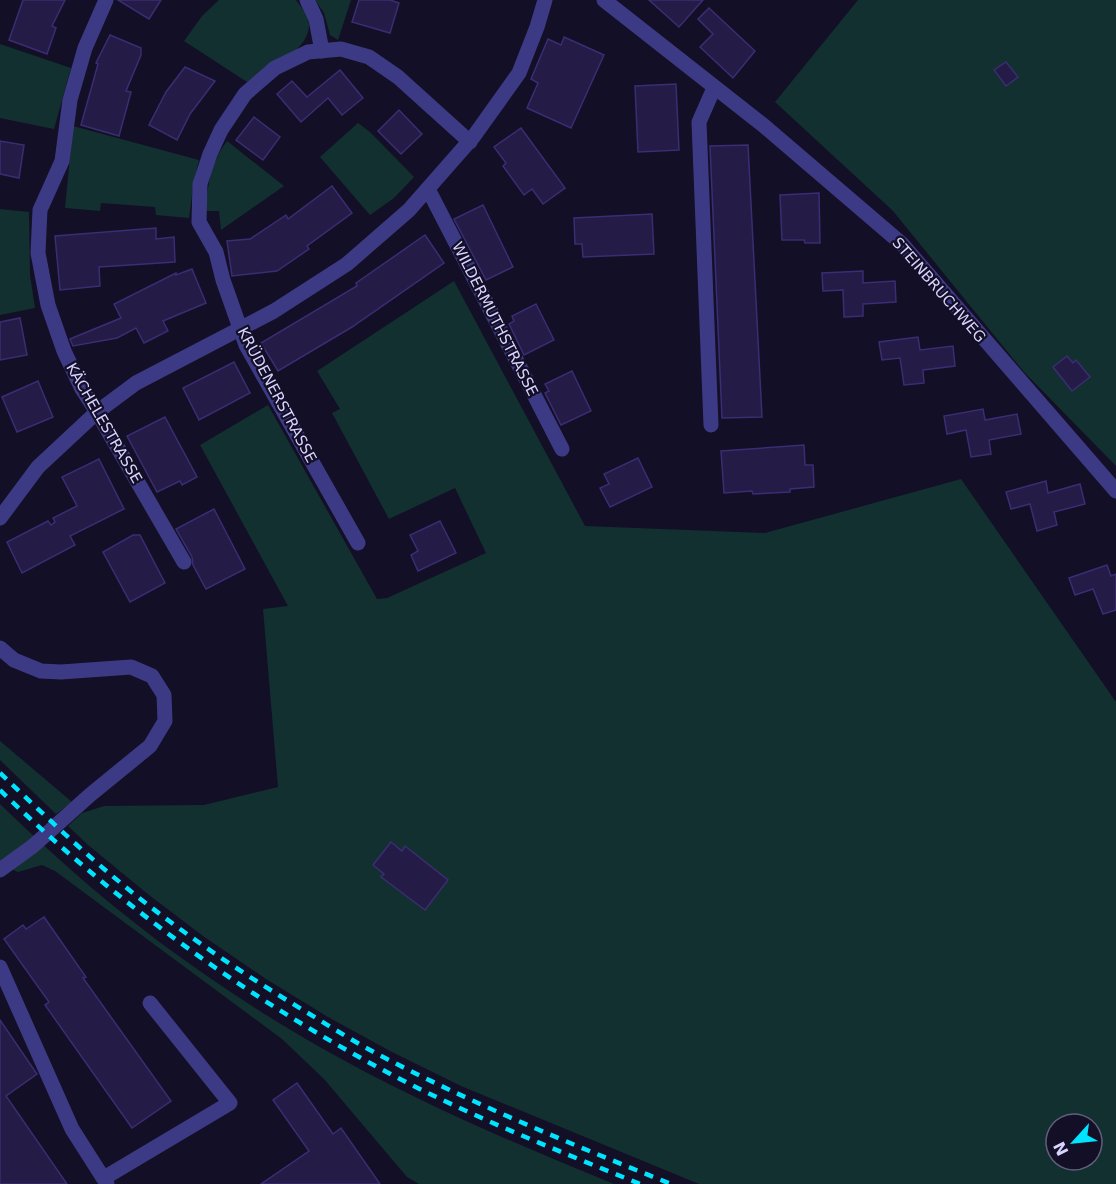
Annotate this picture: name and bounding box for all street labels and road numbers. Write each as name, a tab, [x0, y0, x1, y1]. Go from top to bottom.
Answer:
street label: STEINBRUCHWEG	[889, 234, 989, 346]
street label: WILDERMUTHSTRASSE	[448, 239, 542, 399]
street label: KRÜDENERSTRASSE	[234, 324, 321, 466]
street label: KÄCHELESTRASSE	[62, 359, 147, 486]

